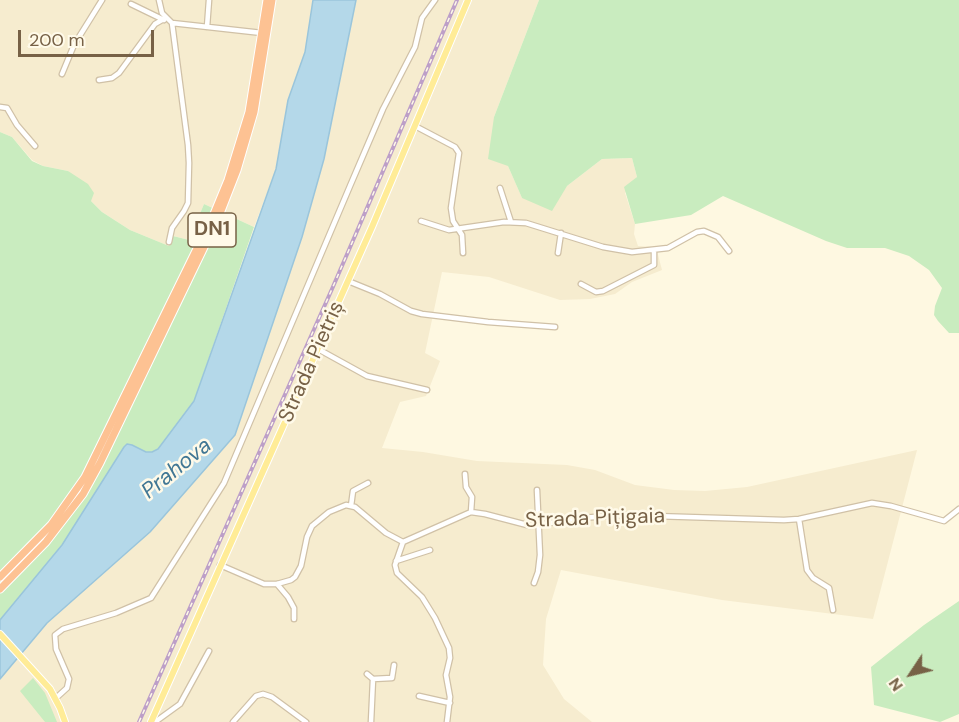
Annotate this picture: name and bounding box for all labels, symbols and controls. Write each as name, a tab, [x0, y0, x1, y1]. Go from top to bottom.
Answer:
scale bar	[21, 18, 158, 56]
text: 200 m	[29, 28, 85, 52]
road number: DN1	[188, 213, 236, 247]
street label: Strada Pietriș	[274, 297, 350, 427]
water label: Prahova	[137, 433, 217, 505]
street label: Strada Pițigaia	[525, 504, 665, 534]
north arrow	[881, 644, 941, 704]
text: N	[884, 674, 908, 695]

